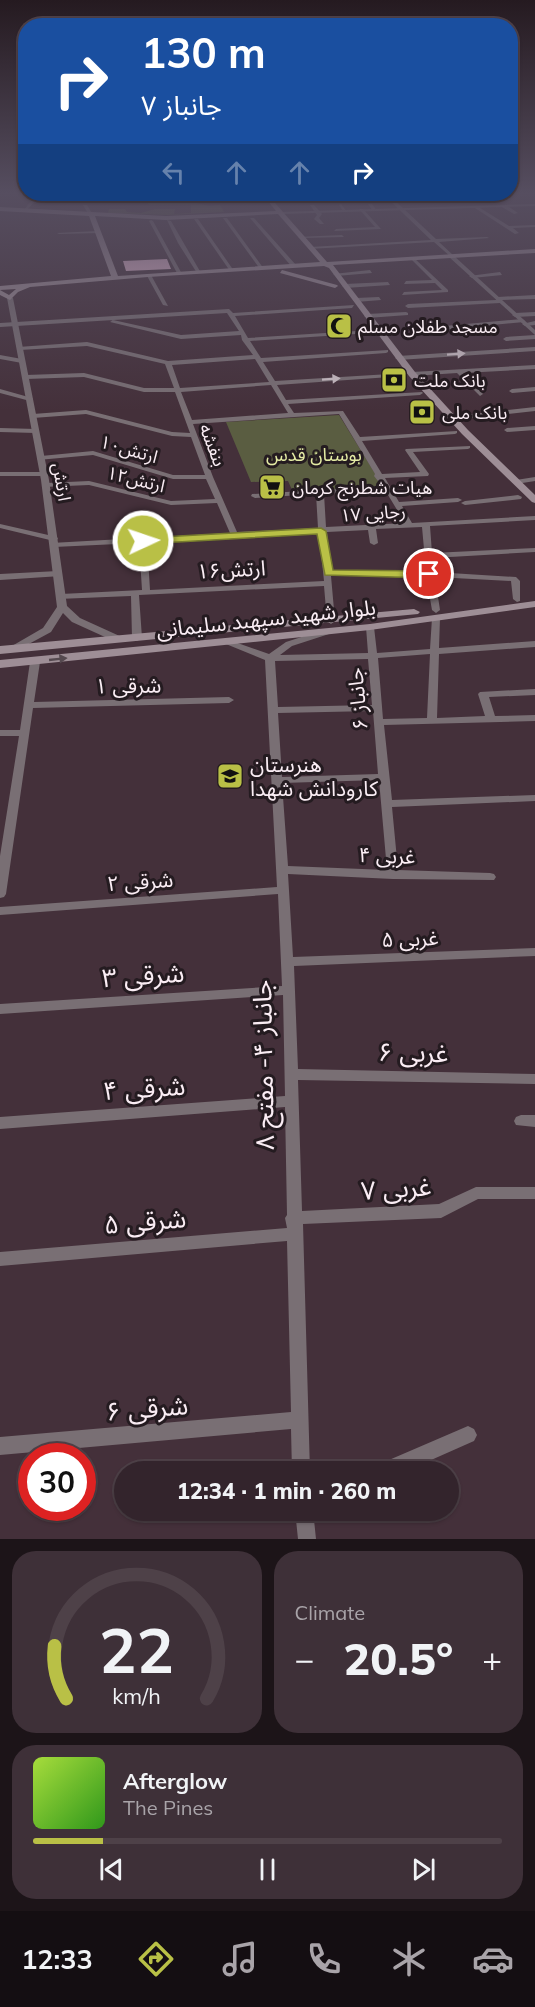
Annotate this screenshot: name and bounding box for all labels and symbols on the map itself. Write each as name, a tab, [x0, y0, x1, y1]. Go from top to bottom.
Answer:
mosque icon: مسجد طفلان مسلم	[324, 311, 354, 341]
place label: مسجد طفلان مسلم	[358, 315, 498, 340]
one-way arrow	[447, 349, 466, 359]
bank icon: بانک ملت	[379, 365, 409, 395]
place label: بانک ملت	[414, 369, 486, 392]
one-way arrow	[321, 375, 340, 384]
bank icon: بانک ملی	[407, 397, 437, 427]
place label: بانک ملی	[442, 401, 507, 424]
street label: بنفشه	[194, 420, 232, 470]
street label: ارتش۱۰	[97, 430, 161, 468]
park label: بوستان قدس	[266, 443, 362, 466]
street label: ارتش	[48, 461, 76, 503]
street label: ارتش۱۲	[105, 461, 167, 497]
supermarket icon: هیات شطرنج کرمان	[257, 472, 287, 502]
place label: هیات شطرنج کرمان	[292, 476, 432, 501]
street label: رجایی ۱۷	[339, 499, 407, 527]
position arrow	[111, 509, 175, 573]
pin	[403, 548, 454, 599]
street label: ارتش۱۶	[196, 554, 266, 584]
street label: بلوار شهید سپهبد سلیمانی	[155, 594, 377, 644]
one-way arrow	[49, 654, 68, 664]
street label: جانباز ۶	[341, 667, 373, 731]
street label: شرقی ۱	[95, 671, 161, 699]
place label: هنرستان کارودانش شهدا	[250, 751, 378, 801]
school or university icon: هنرستان کارودانش شهدا	[215, 761, 245, 791]
street label: غربی ۴	[358, 841, 416, 869]
street label: شرقی ۲	[106, 866, 174, 896]
street label: غربی ۵	[381, 924, 439, 952]
street label: شرقی ۳	[101, 956, 185, 994]
street label: جانباز ۴- مفتح ۸	[245, 980, 285, 1150]
street label: غربی ۶	[378, 1035, 448, 1069]
street label: شرقی ۴	[102, 1069, 186, 1107]
street label: غربی ۷	[360, 1169, 432, 1207]
street label: شرقی ۵	[103, 1201, 187, 1241]
street label: شرقی ۶	[105, 1388, 189, 1428]
speed limit sign: 30	[18, 1443, 96, 1521]

